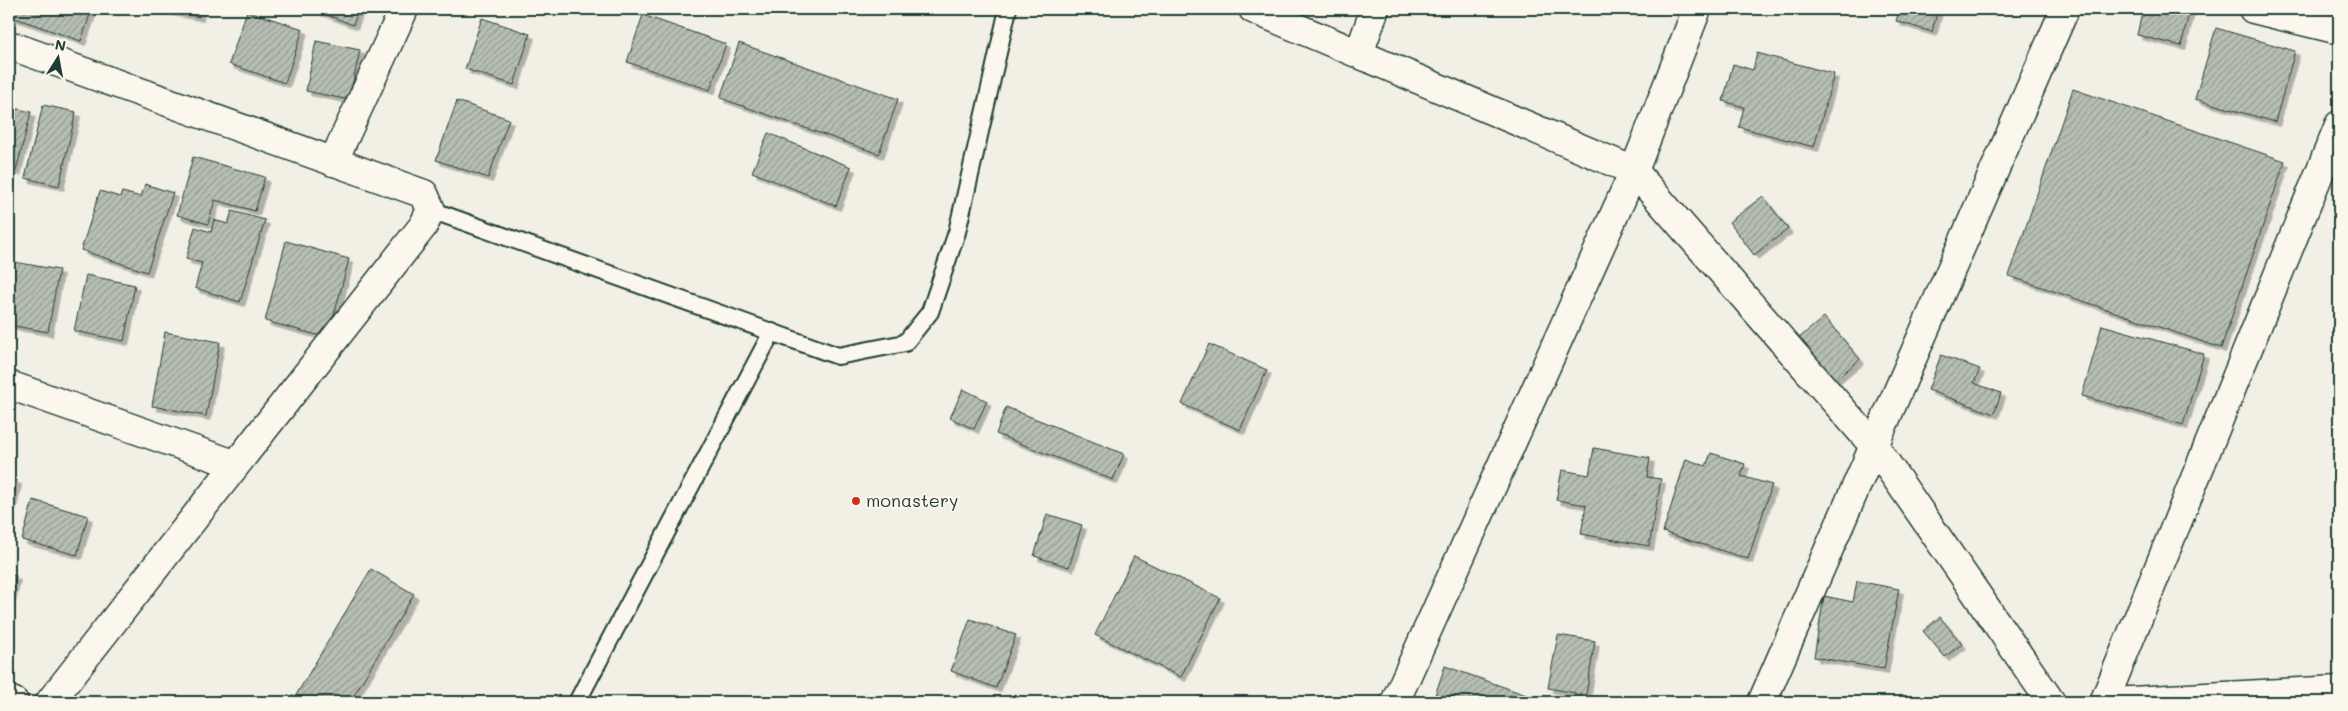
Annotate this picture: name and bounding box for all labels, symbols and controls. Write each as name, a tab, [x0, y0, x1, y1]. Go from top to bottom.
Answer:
north arrow	[32, 32, 82, 82]
text: N	[54, 34, 68, 55]
place label: monastery	[866, 488, 958, 512]
marker: monastery	[850, 495, 862, 507]

